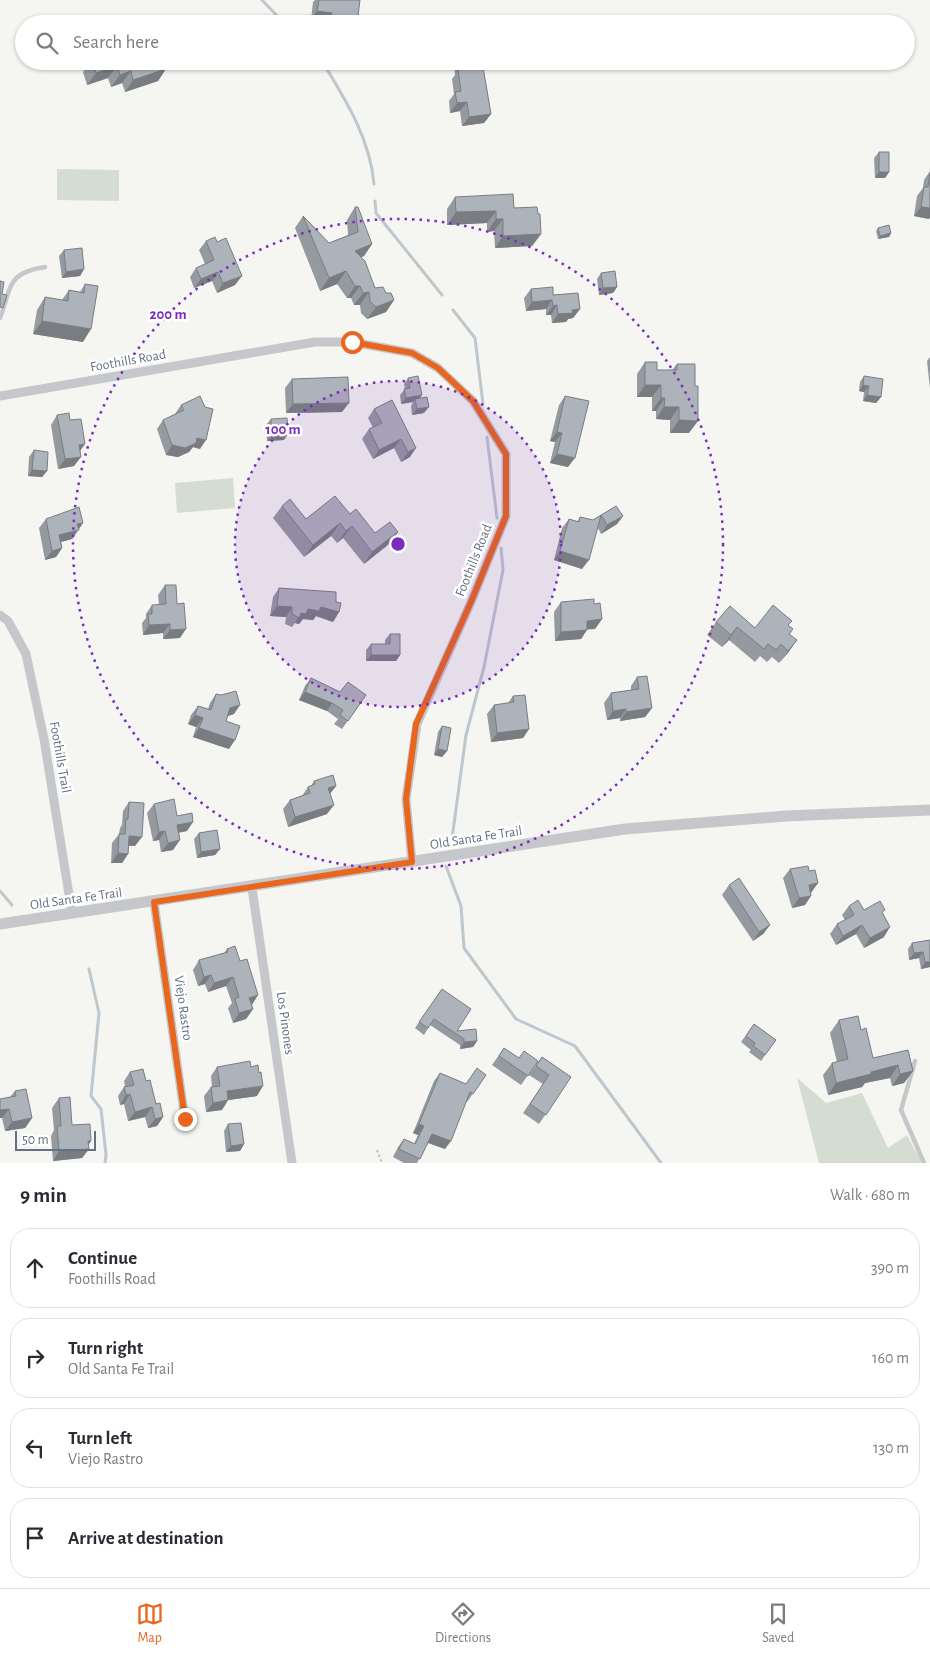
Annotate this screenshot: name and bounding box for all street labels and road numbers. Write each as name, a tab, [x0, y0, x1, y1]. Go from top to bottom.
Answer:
street label: Foothills Road	[89, 347, 167, 375]
street label: Foothills Road	[453, 522, 495, 599]
street label: Foothills Trail	[47, 720, 73, 794]
street label: Old Santa Fe Trail	[429, 824, 523, 852]
street label: Old Santa Fe Trail	[29, 886, 123, 912]
street label: Viejo Rastro	[172, 975, 195, 1042]
street label: Los Pinones	[274, 991, 296, 1056]

